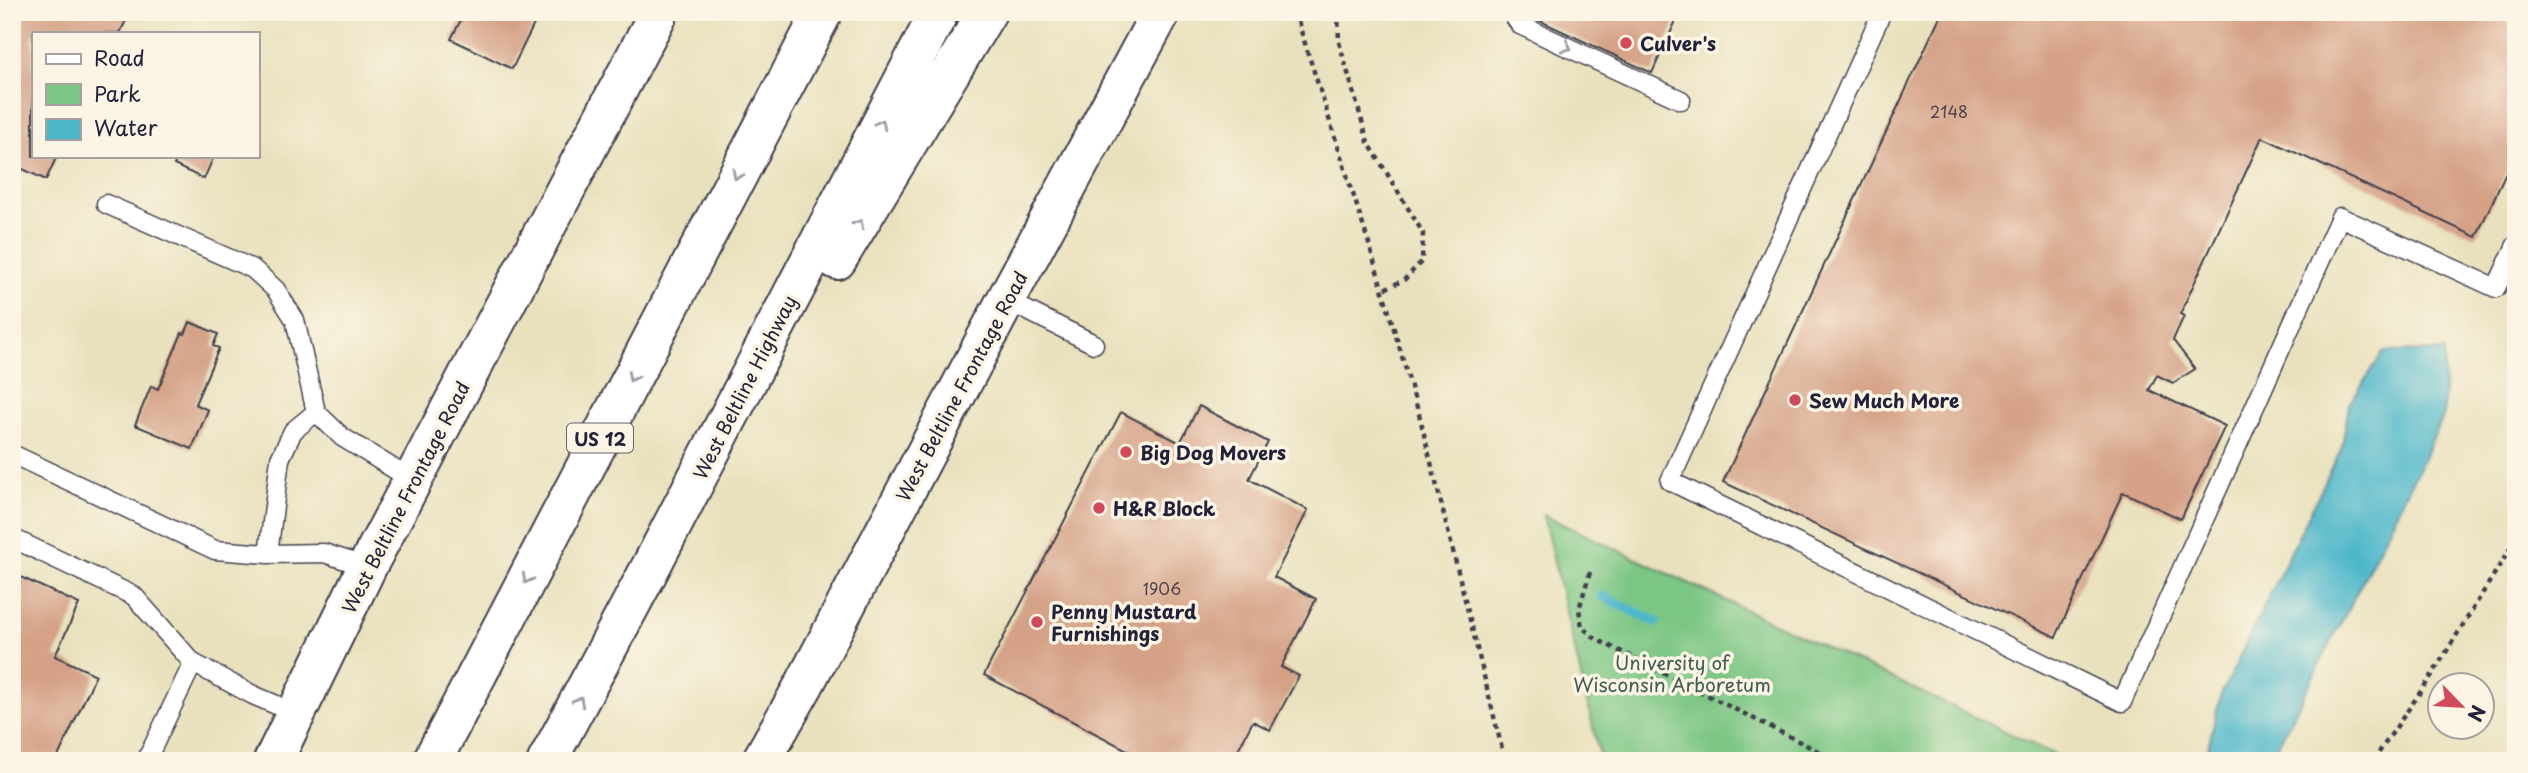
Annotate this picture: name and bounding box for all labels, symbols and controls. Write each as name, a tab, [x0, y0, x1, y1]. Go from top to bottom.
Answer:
place label: Culver's	[1640, 29, 1716, 57]
legend	[32, 32, 259, 158]
marker: Culver's	[1618, 35, 1634, 51]
one-way arrow	[1560, 39, 1572, 53]
text: Road	[94, 41, 145, 73]
text: Park	[94, 77, 141, 109]
house number: 2148	[1930, 99, 1968, 123]
text: Water	[94, 111, 158, 143]
one-way arrow	[873, 119, 886, 131]
one-way arrow	[732, 168, 745, 180]
one-way arrow	[850, 219, 863, 232]
street label: West Beltline Frontage Road	[888, 266, 1034, 506]
street label: West Beltline Highway	[685, 290, 803, 484]
one-way arrow	[627, 370, 640, 382]
street label: West Beltline Frontage Road	[334, 376, 476, 618]
place label: Sew Much More	[1809, 386, 1959, 414]
marker: Sew Much More	[1787, 392, 1803, 408]
road number: US 12	[567, 424, 633, 452]
place label: Big Dog Movers	[1140, 438, 1286, 466]
marker: Big Dog Movers	[1118, 444, 1134, 460]
place label: H&R Block	[1113, 494, 1216, 522]
marker: H&R Block	[1091, 500, 1107, 516]
one-way arrow	[522, 572, 535, 584]
house number: 1906	[1143, 576, 1181, 600]
place label: Penny Mustard Furnishings	[1051, 597, 1197, 647]
marker: Penny Mustard Furnishings	[1029, 614, 1045, 630]
park label: University of Wisconsin Arboretum	[1573, 648, 1771, 698]
north arrow	[2426, 672, 2496, 742]
one-way arrow	[571, 695, 585, 708]
text: N	[2461, 701, 2493, 726]

